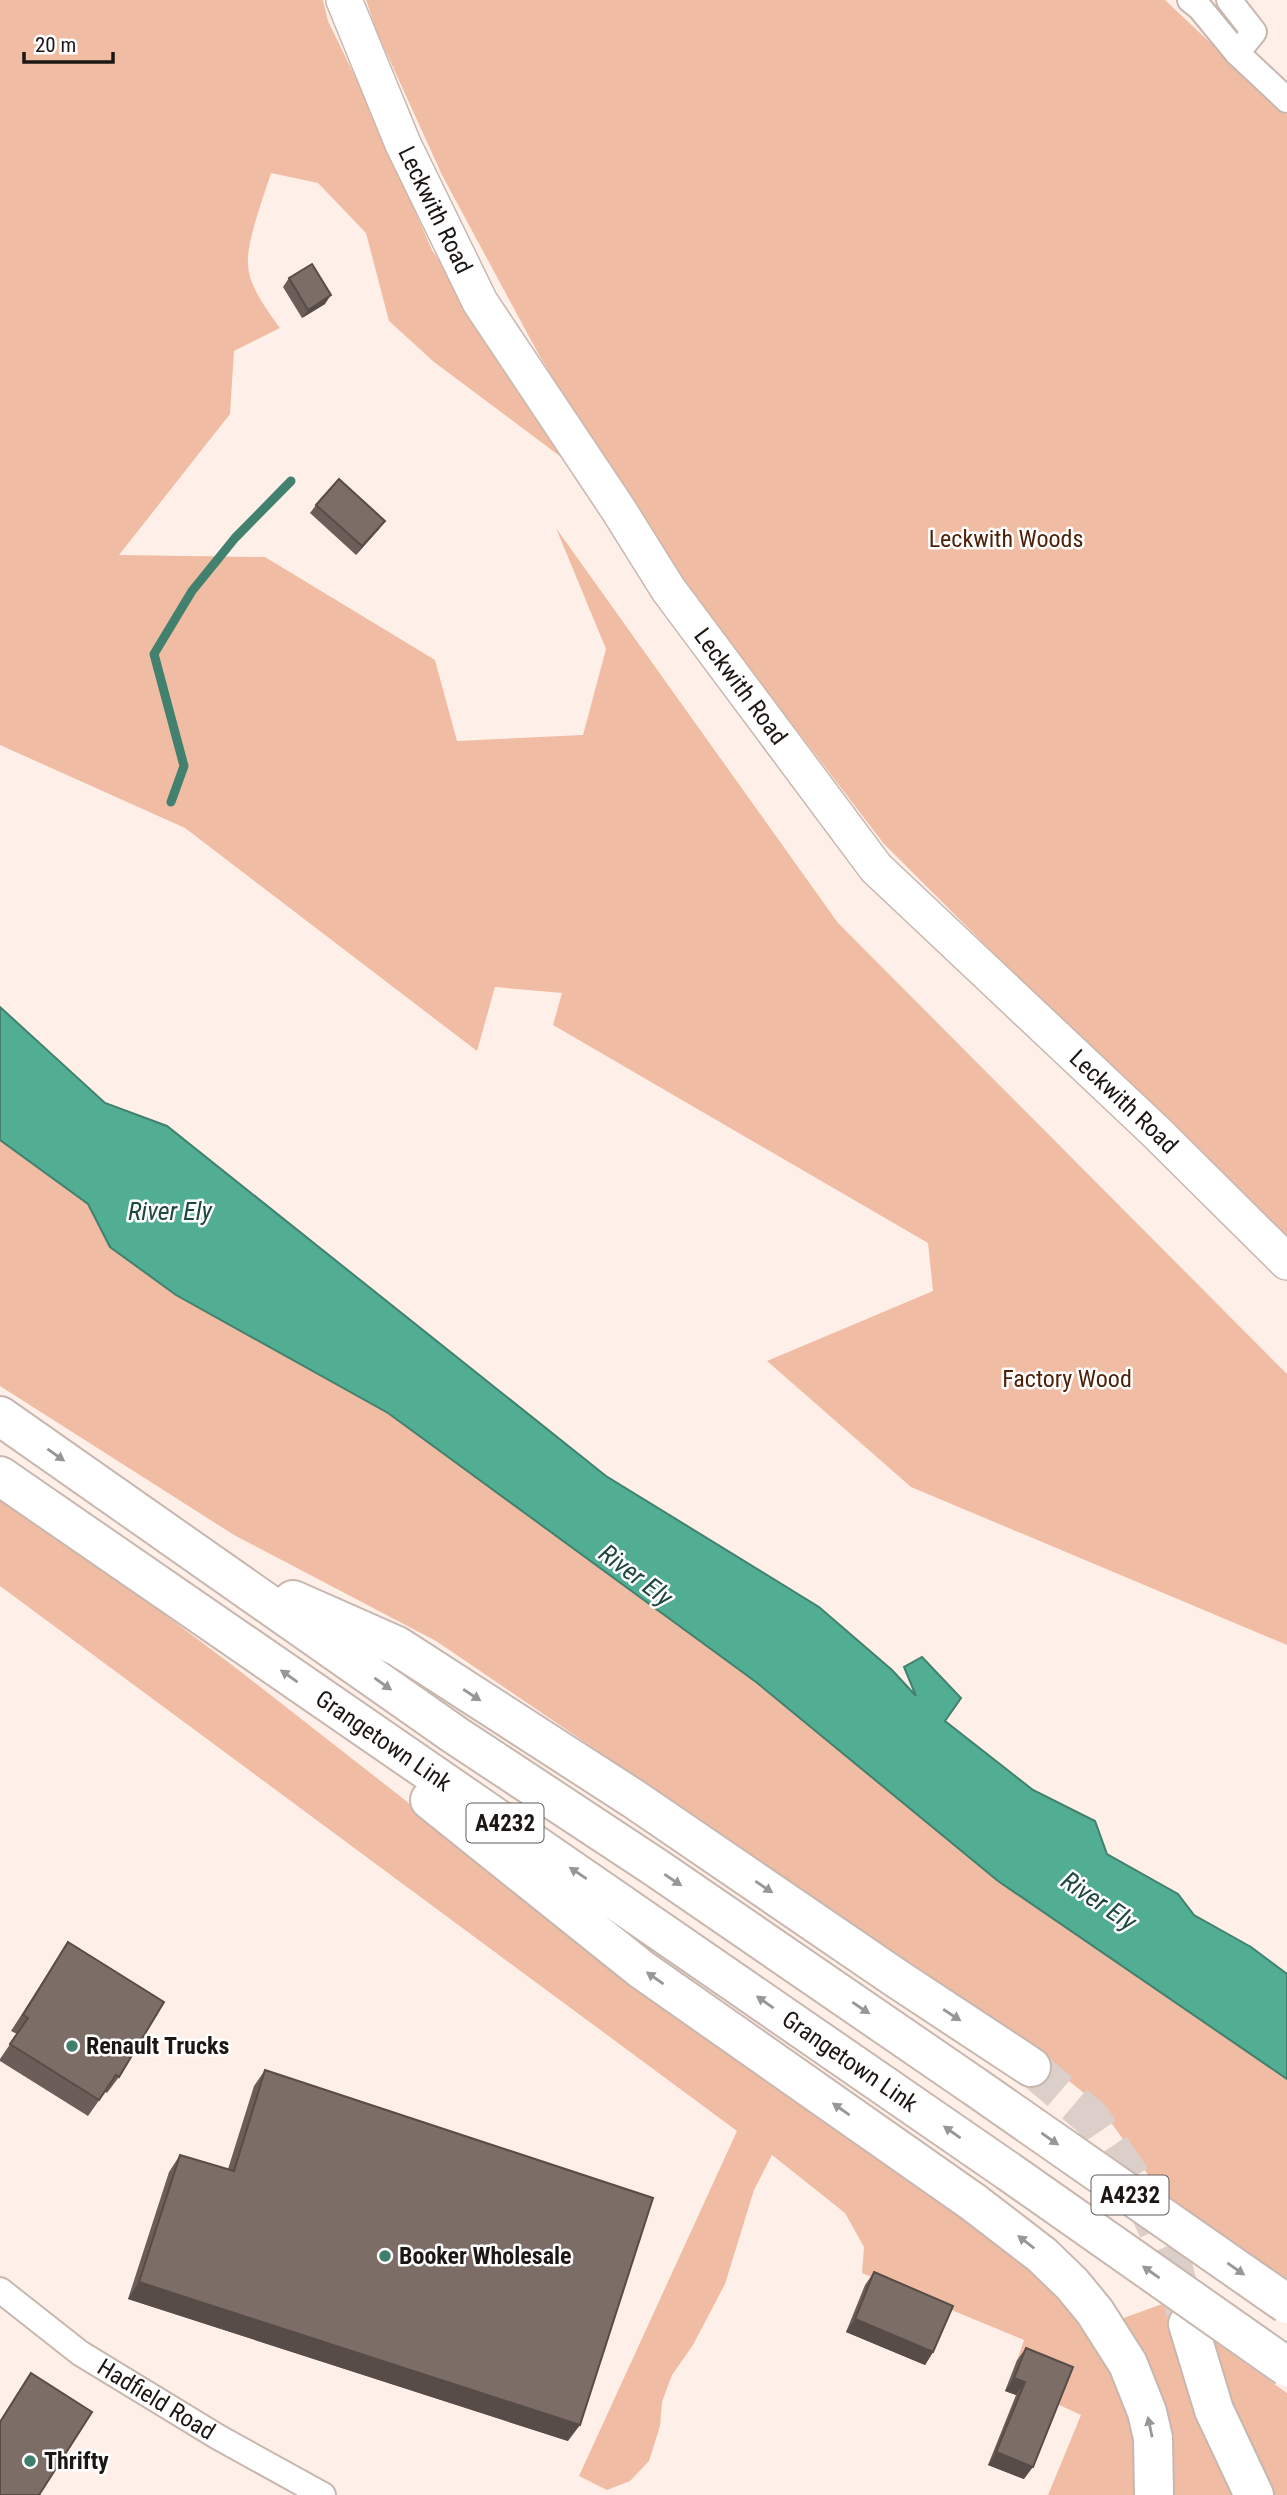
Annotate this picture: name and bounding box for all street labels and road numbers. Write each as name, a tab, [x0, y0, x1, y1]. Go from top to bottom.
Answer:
street label: Leckwith Road	[392, 142, 478, 278]
street label: Leckwith Road	[688, 623, 793, 750]
street label: Leckwith Road	[1064, 1044, 1183, 1159]
street label: Grangetown Link	[310, 1684, 457, 1797]
road number: A4232	[466, 1804, 544, 1842]
street label: Grangetown Link	[777, 2005, 923, 2118]
road number: A4232	[1092, 2176, 1168, 2214]
street label: Hadfield Road	[92, 2353, 220, 2446]

